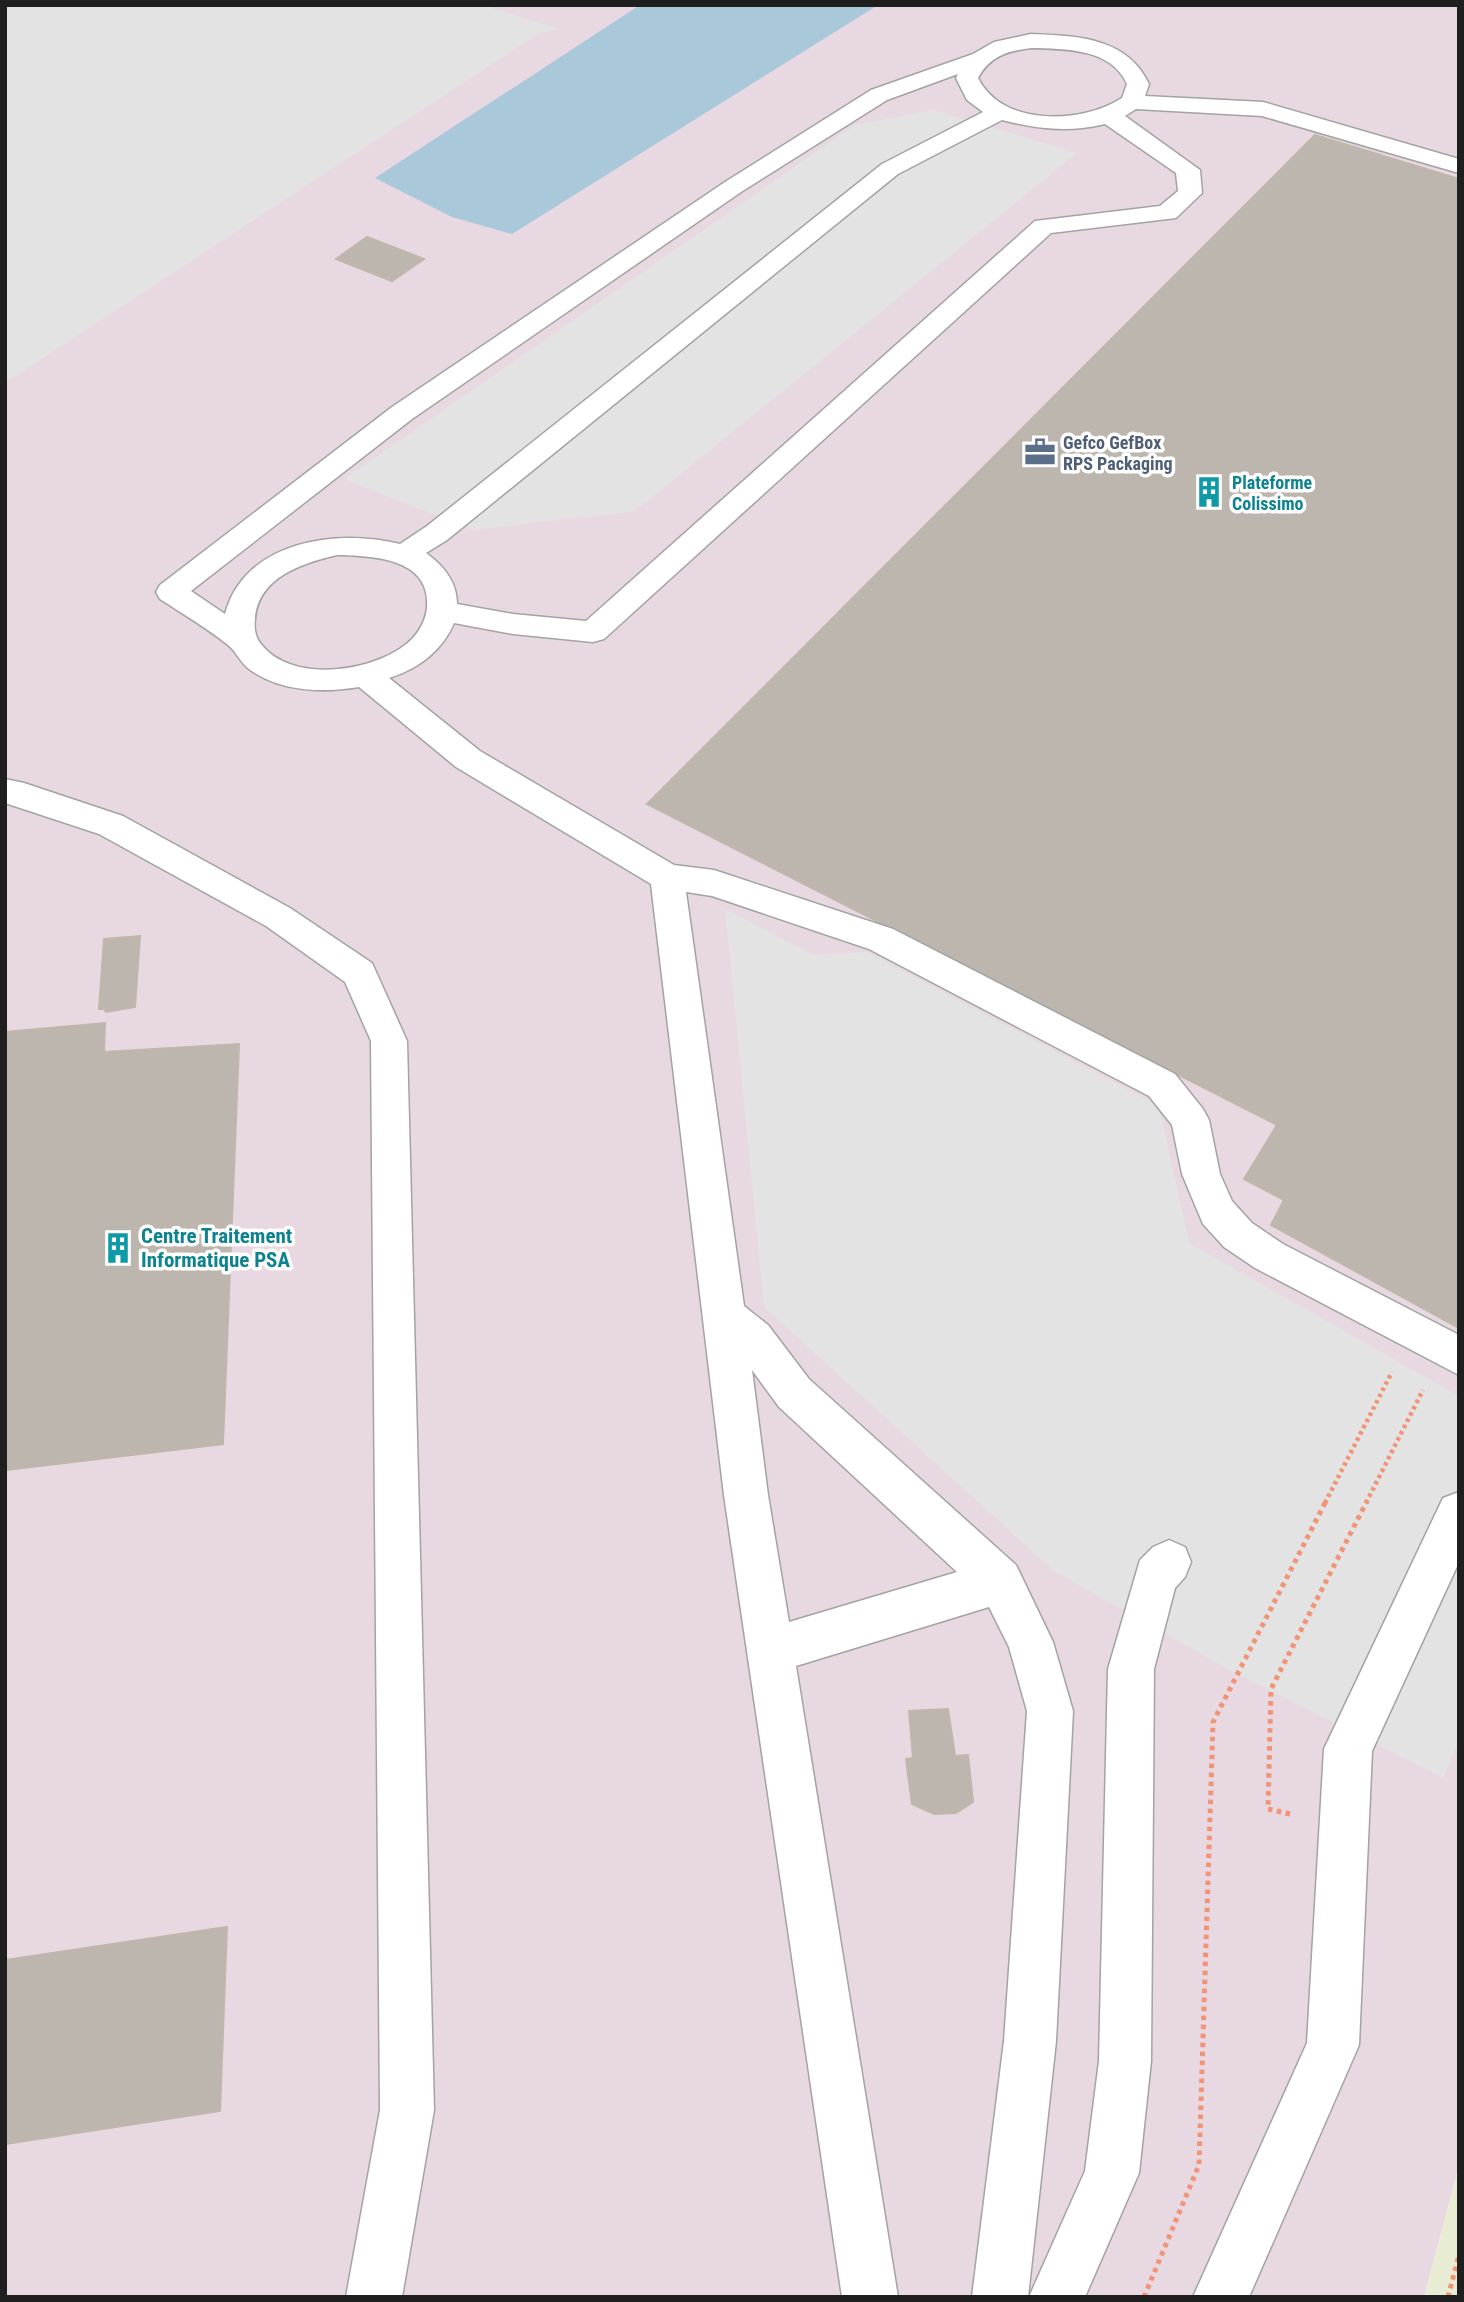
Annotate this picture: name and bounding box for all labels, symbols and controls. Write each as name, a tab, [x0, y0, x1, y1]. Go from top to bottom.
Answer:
place label: Gefco GefBox RPS Packaging	[1063, 432, 1173, 474]
office icon: Gefco GefBox RPS Packaging	[1023, 435, 1057, 469]
place label: Plateforme Colissimo	[1232, 472, 1313, 514]
building icon: Plateforme Colissimo	[1192, 475, 1226, 509]
place label: Centre Traitement Informatique PSA	[141, 1224, 292, 1272]
building icon: Centre Traitement Informatique PSA	[101, 1231, 135, 1265]

